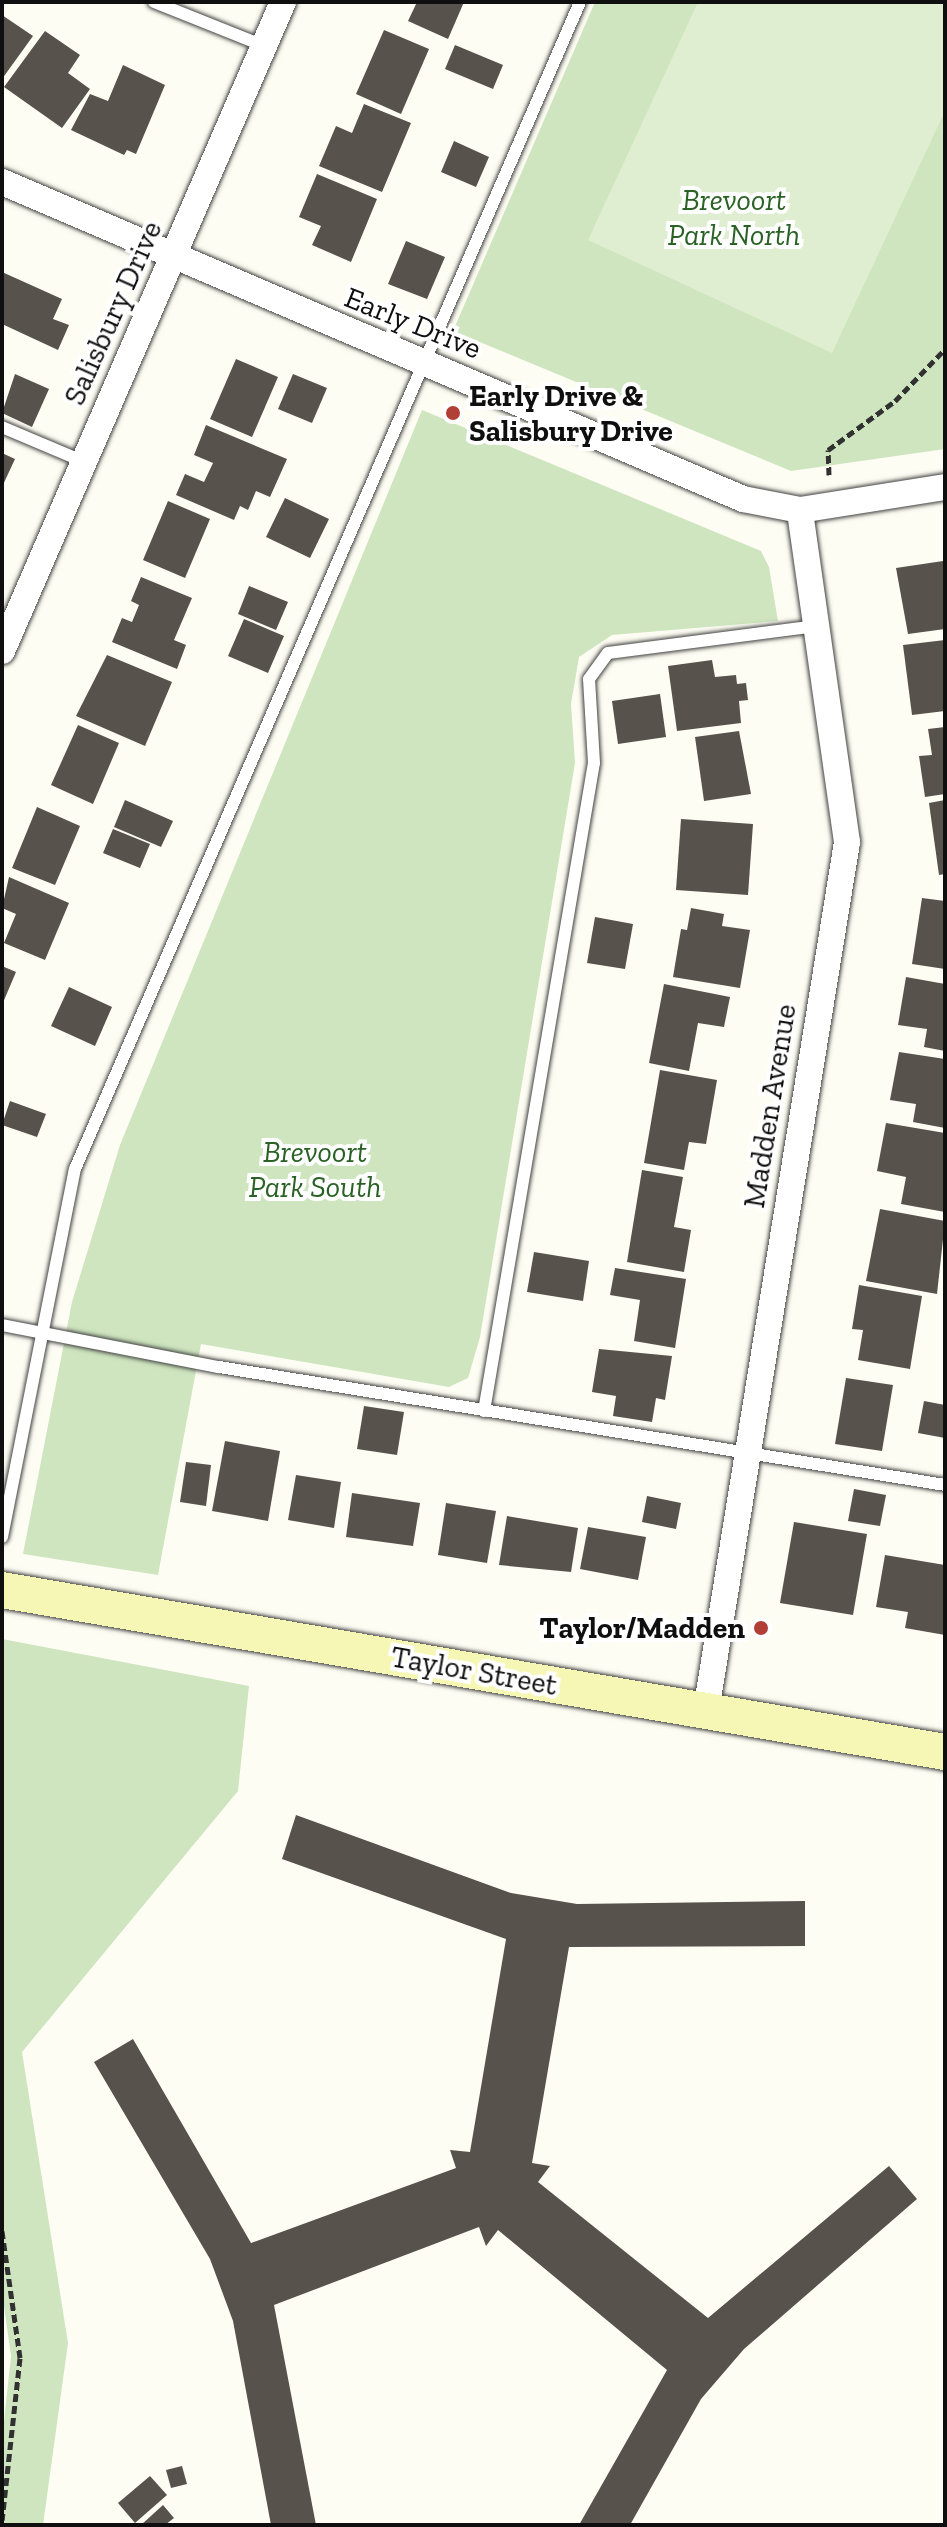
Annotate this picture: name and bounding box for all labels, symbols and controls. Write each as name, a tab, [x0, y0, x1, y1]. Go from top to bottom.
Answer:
park label: Brevoort Park North	[668, 182, 800, 252]
street label: Salisbury Drive	[56, 215, 170, 411]
street label: Early Drive	[339, 279, 487, 367]
place label: Early Drive & Salisbury Drive	[469, 378, 674, 448]
marker: Early Drive & Salisbury Drive	[444, 404, 462, 422]
street label: Madden Avenue	[736, 1001, 804, 1211]
park label: Brevoort Park South	[249, 1134, 381, 1204]
place label: Taylor/Madden	[539, 1610, 745, 1646]
marker: Taylor/Madden	[752, 1619, 770, 1637]
street label: Taylor Street	[388, 1639, 560, 1703]

